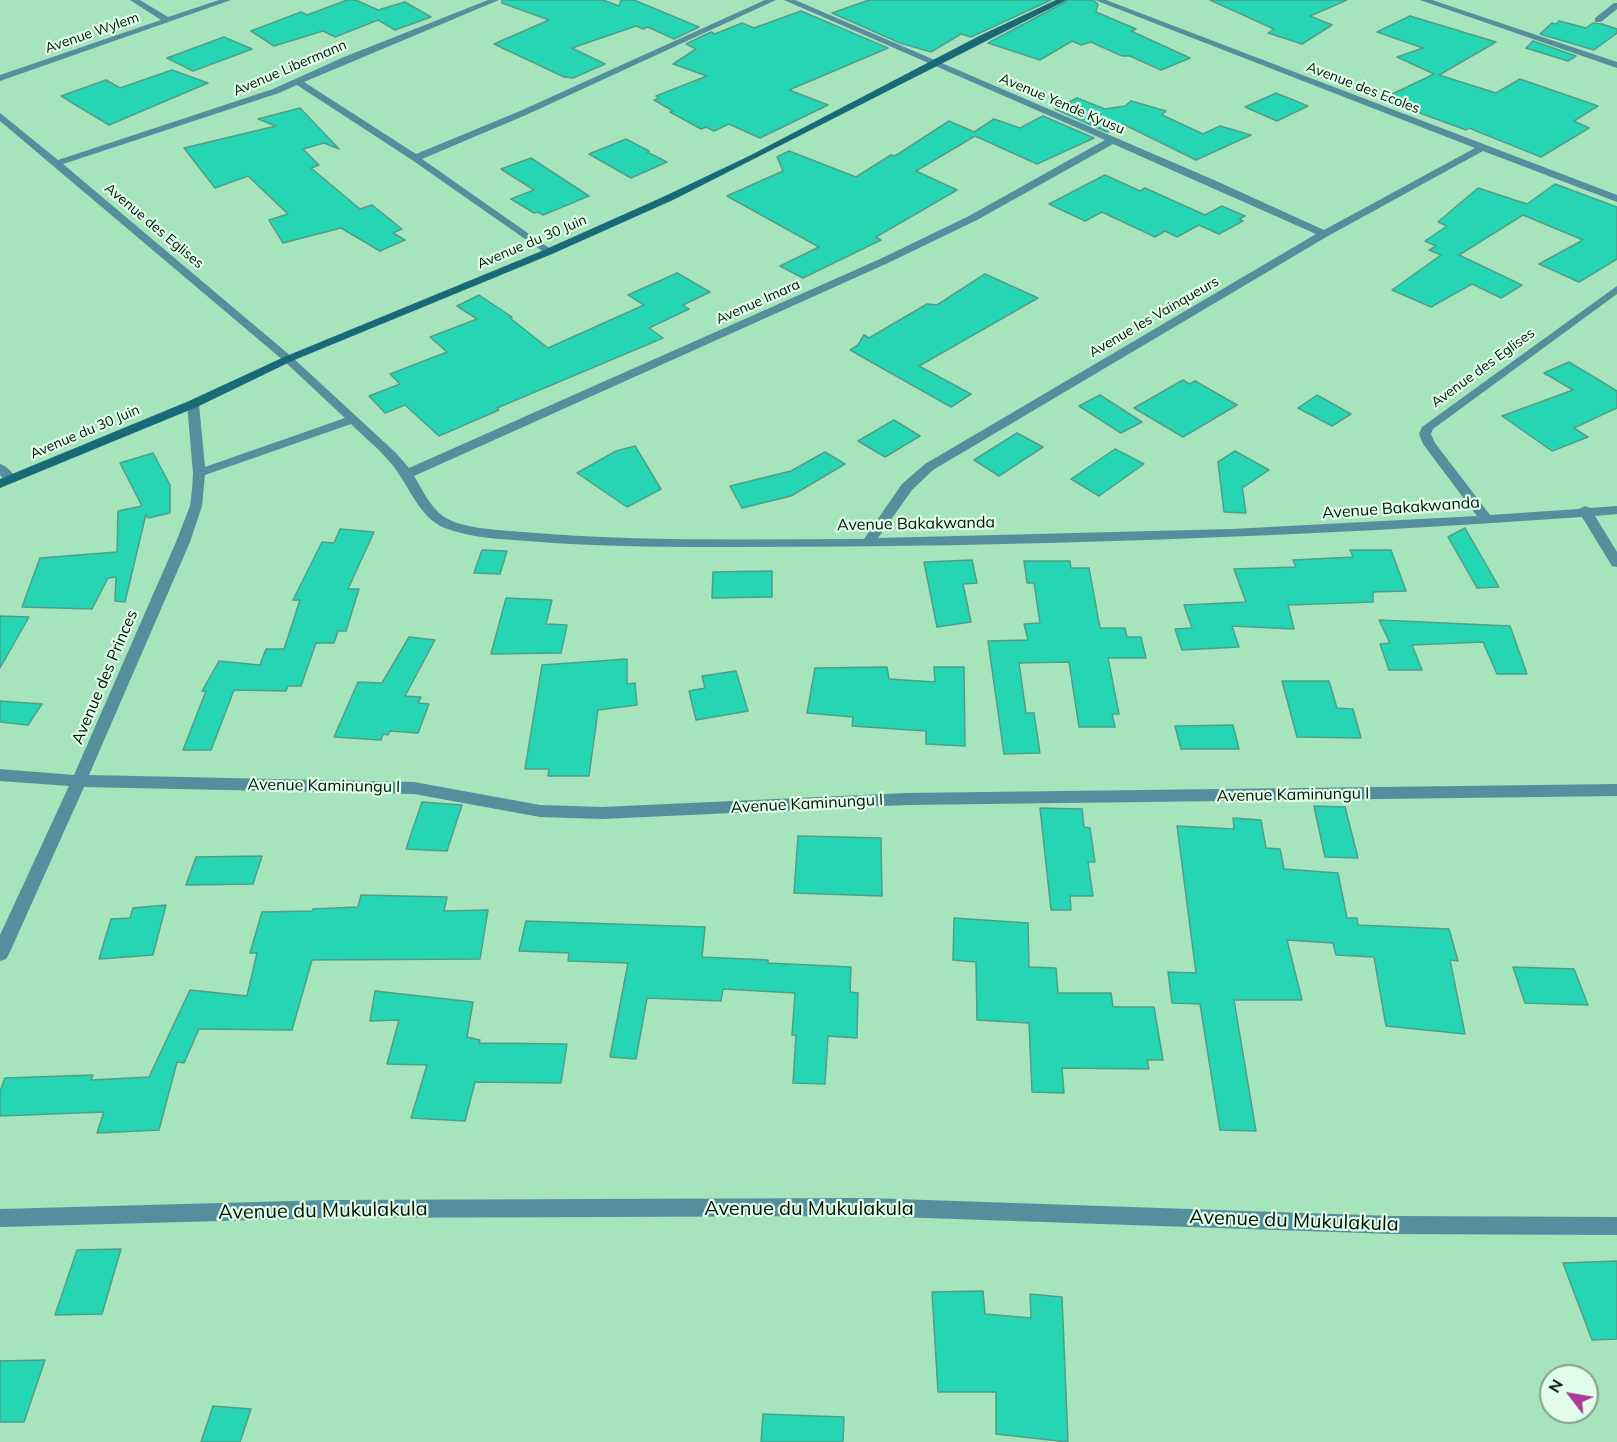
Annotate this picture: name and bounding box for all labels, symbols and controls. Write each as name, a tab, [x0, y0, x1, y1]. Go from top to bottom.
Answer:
street label: Avenue Wylem	[43, 9, 141, 57]
street label: Avenue Libermann	[231, 37, 349, 99]
street label: Avenue des Ecoles	[1304, 59, 1422, 117]
street label: Avenue Yende Kyusu	[997, 70, 1127, 138]
street label: Avenue des Eglises	[101, 180, 207, 272]
street label: Avenue du 30 Juin	[475, 211, 589, 273]
street label: Avenue les Vainqueurs	[1086, 273, 1222, 361]
street label: Avenue Imara	[713, 276, 803, 328]
street label: Avenue des Eglises	[1428, 325, 1538, 411]
street label: Avenue du 30 Juin	[28, 401, 142, 463]
street label: Avenue Bakakwanda	[1322, 493, 1480, 523]
street label: Avenue Bakakwanda	[837, 513, 995, 535]
street label: Avenue des Princes	[68, 607, 142, 747]
street label: Avenue Kaminungu I	[247, 775, 401, 797]
street label: Avenue Kaminungu I	[1216, 784, 1370, 806]
street label: Avenue Kaminungu I	[730, 790, 884, 818]
street label: Avenue du Mukulakula	[218, 1197, 428, 1225]
street label: Avenue du Mukulakula	[704, 1197, 914, 1221]
street label: Avenue du Mukulakula	[1189, 1205, 1399, 1237]
north arrow	[1539, 1364, 1599, 1424]
text: N	[1544, 1375, 1567, 1396]

